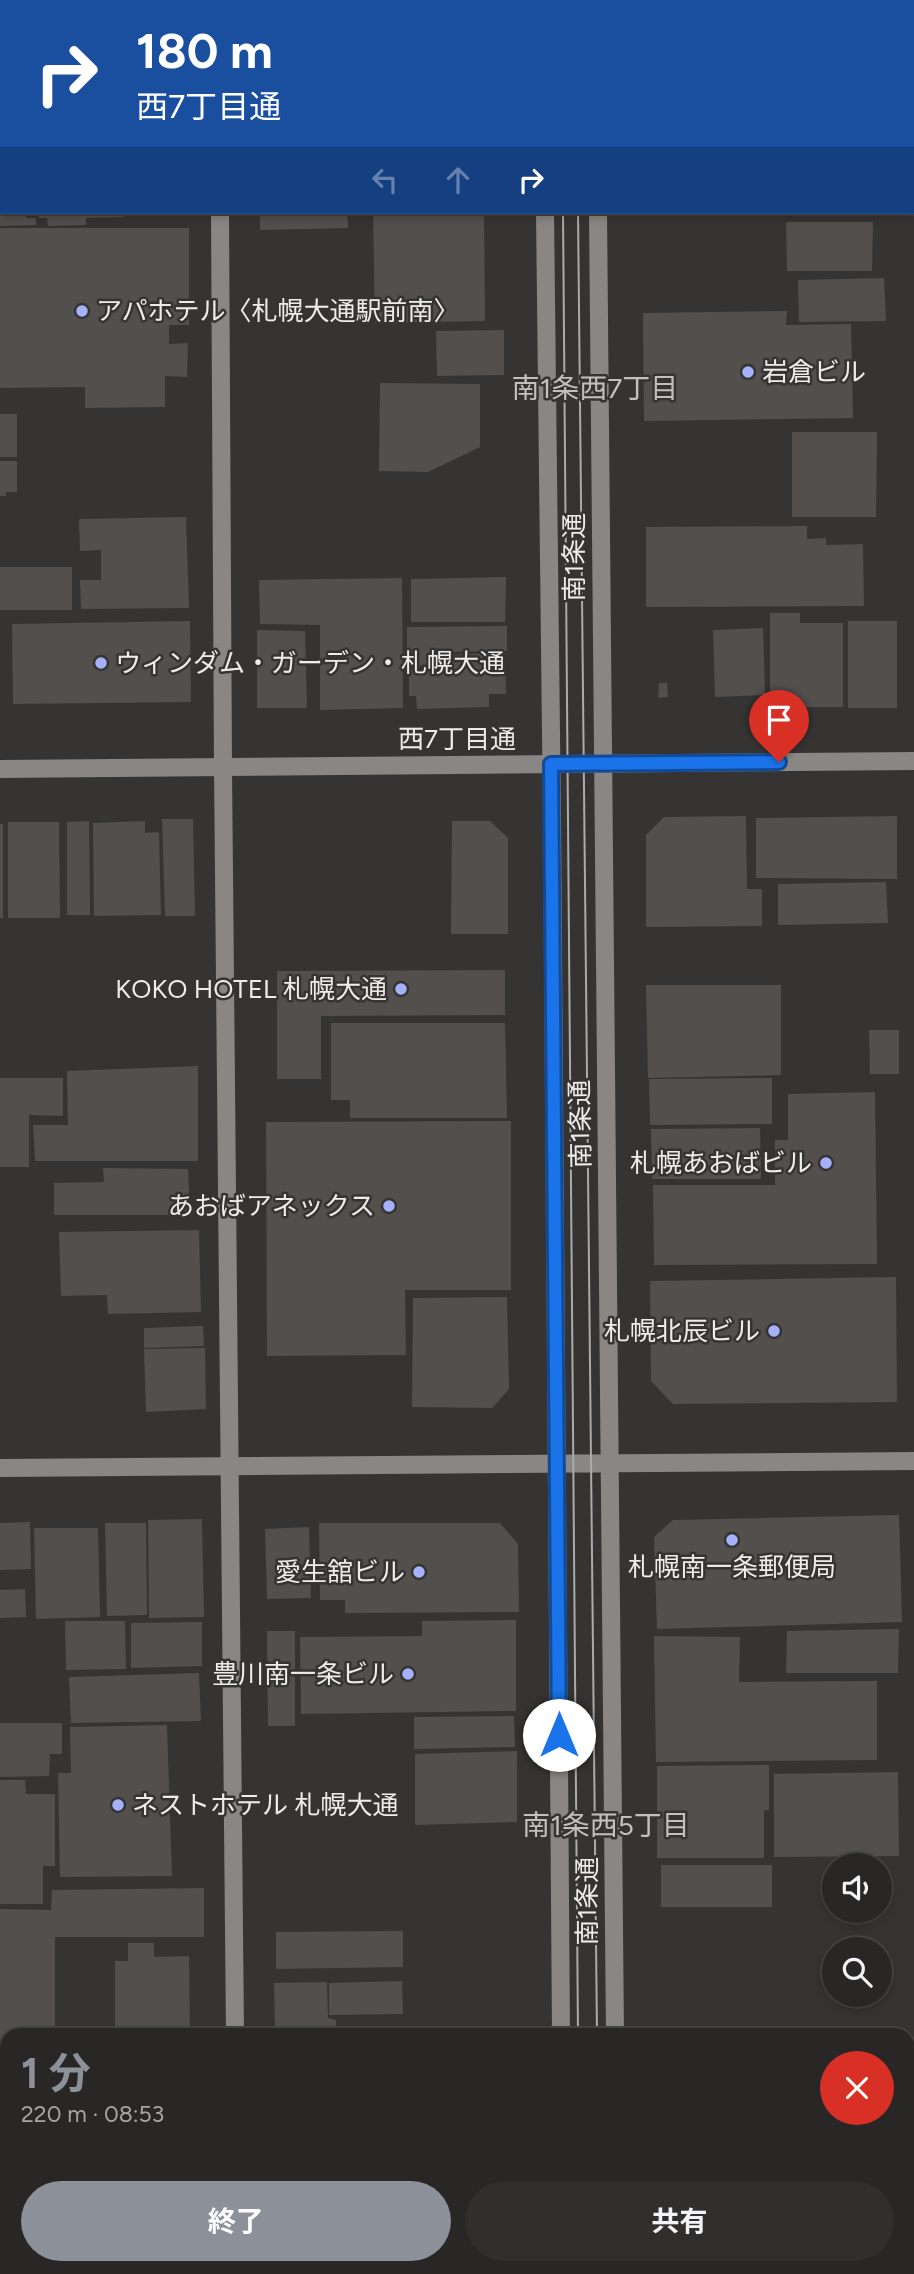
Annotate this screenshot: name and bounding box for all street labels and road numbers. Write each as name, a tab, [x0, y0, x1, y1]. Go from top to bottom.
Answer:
street label: 南1条通	[558, 513, 590, 601]
street label: 西7丁目通	[398, 723, 516, 755]
street label: 南1条通	[563, 1079, 597, 1169]
street label: 南1条通	[571, 1857, 603, 1945]

